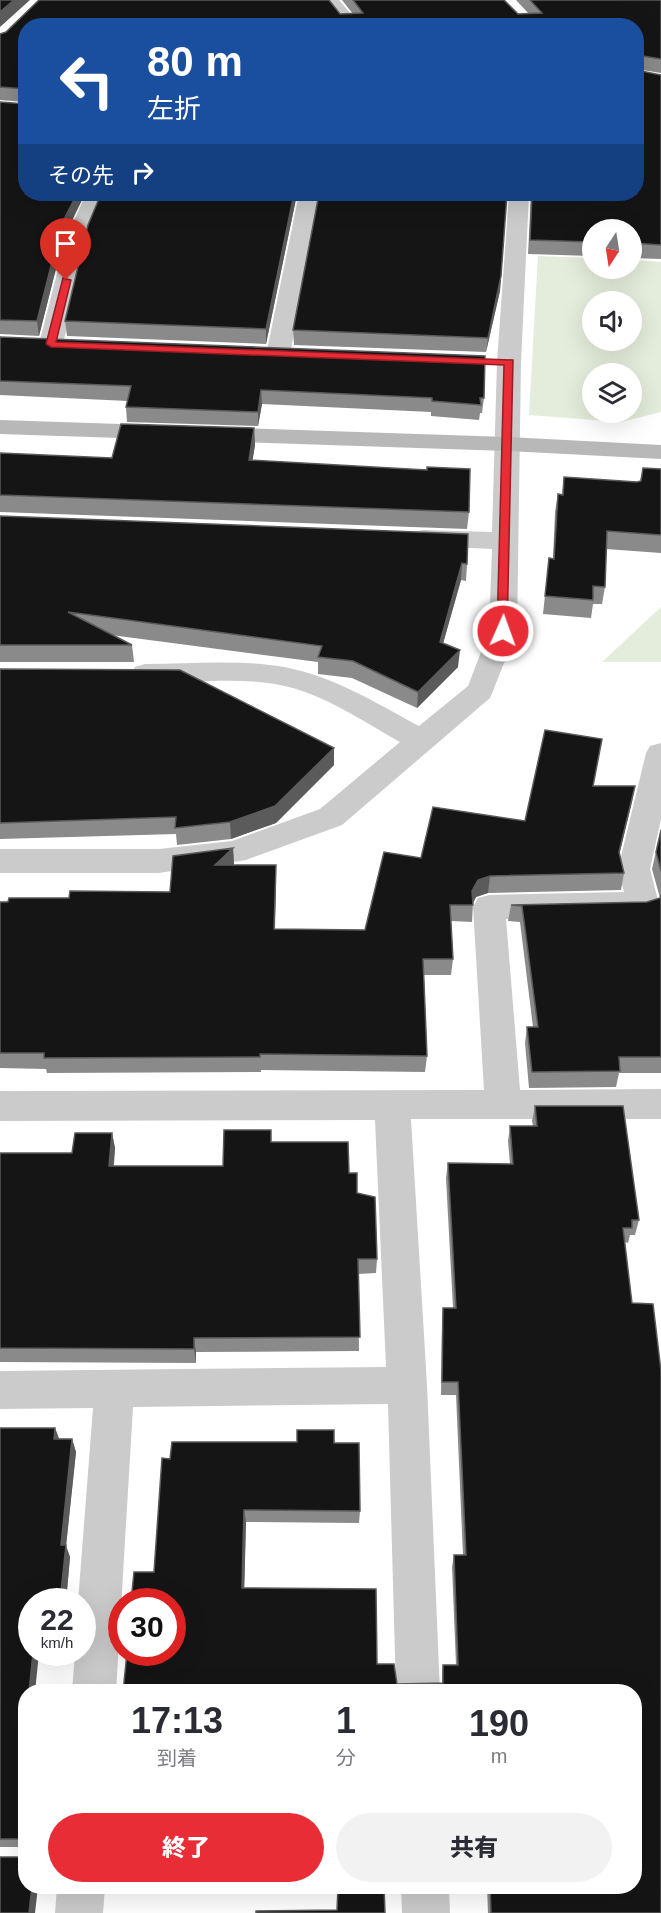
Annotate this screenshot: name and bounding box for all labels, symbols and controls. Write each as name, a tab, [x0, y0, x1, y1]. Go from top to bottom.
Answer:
text: 80 m	[147, 38, 243, 85]
icon: left	[48, 42, 126, 120]
text: 左折	[147, 94, 201, 124]
icon: right	[126, 156, 159, 189]
text: その先	[48, 163, 114, 188]
pin	[40, 218, 91, 280]
north arrow	[582, 219, 642, 279]
map controls	[582, 219, 642, 423]
icon: arrive	[49, 227, 82, 260]
button: sound	[582, 291, 642, 351]
button: layers	[582, 363, 642, 423]
position arrow	[471, 599, 535, 663]
speed limit sign: 30	[108, 1588, 186, 1666]
text: 22	[40, 1603, 74, 1636]
text: km/h	[41, 1634, 73, 1651]
text: 17:13	[131, 1700, 223, 1741]
text: 1	[336, 1700, 356, 1741]
text: 190	[469, 1703, 529, 1744]
text: m	[491, 1745, 507, 1767]
text: 到着	[157, 1747, 197, 1769]
text: 分	[336, 1747, 356, 1769]
button: 終了	[48, 1813, 324, 1882]
button: 共有	[336, 1813, 612, 1882]

